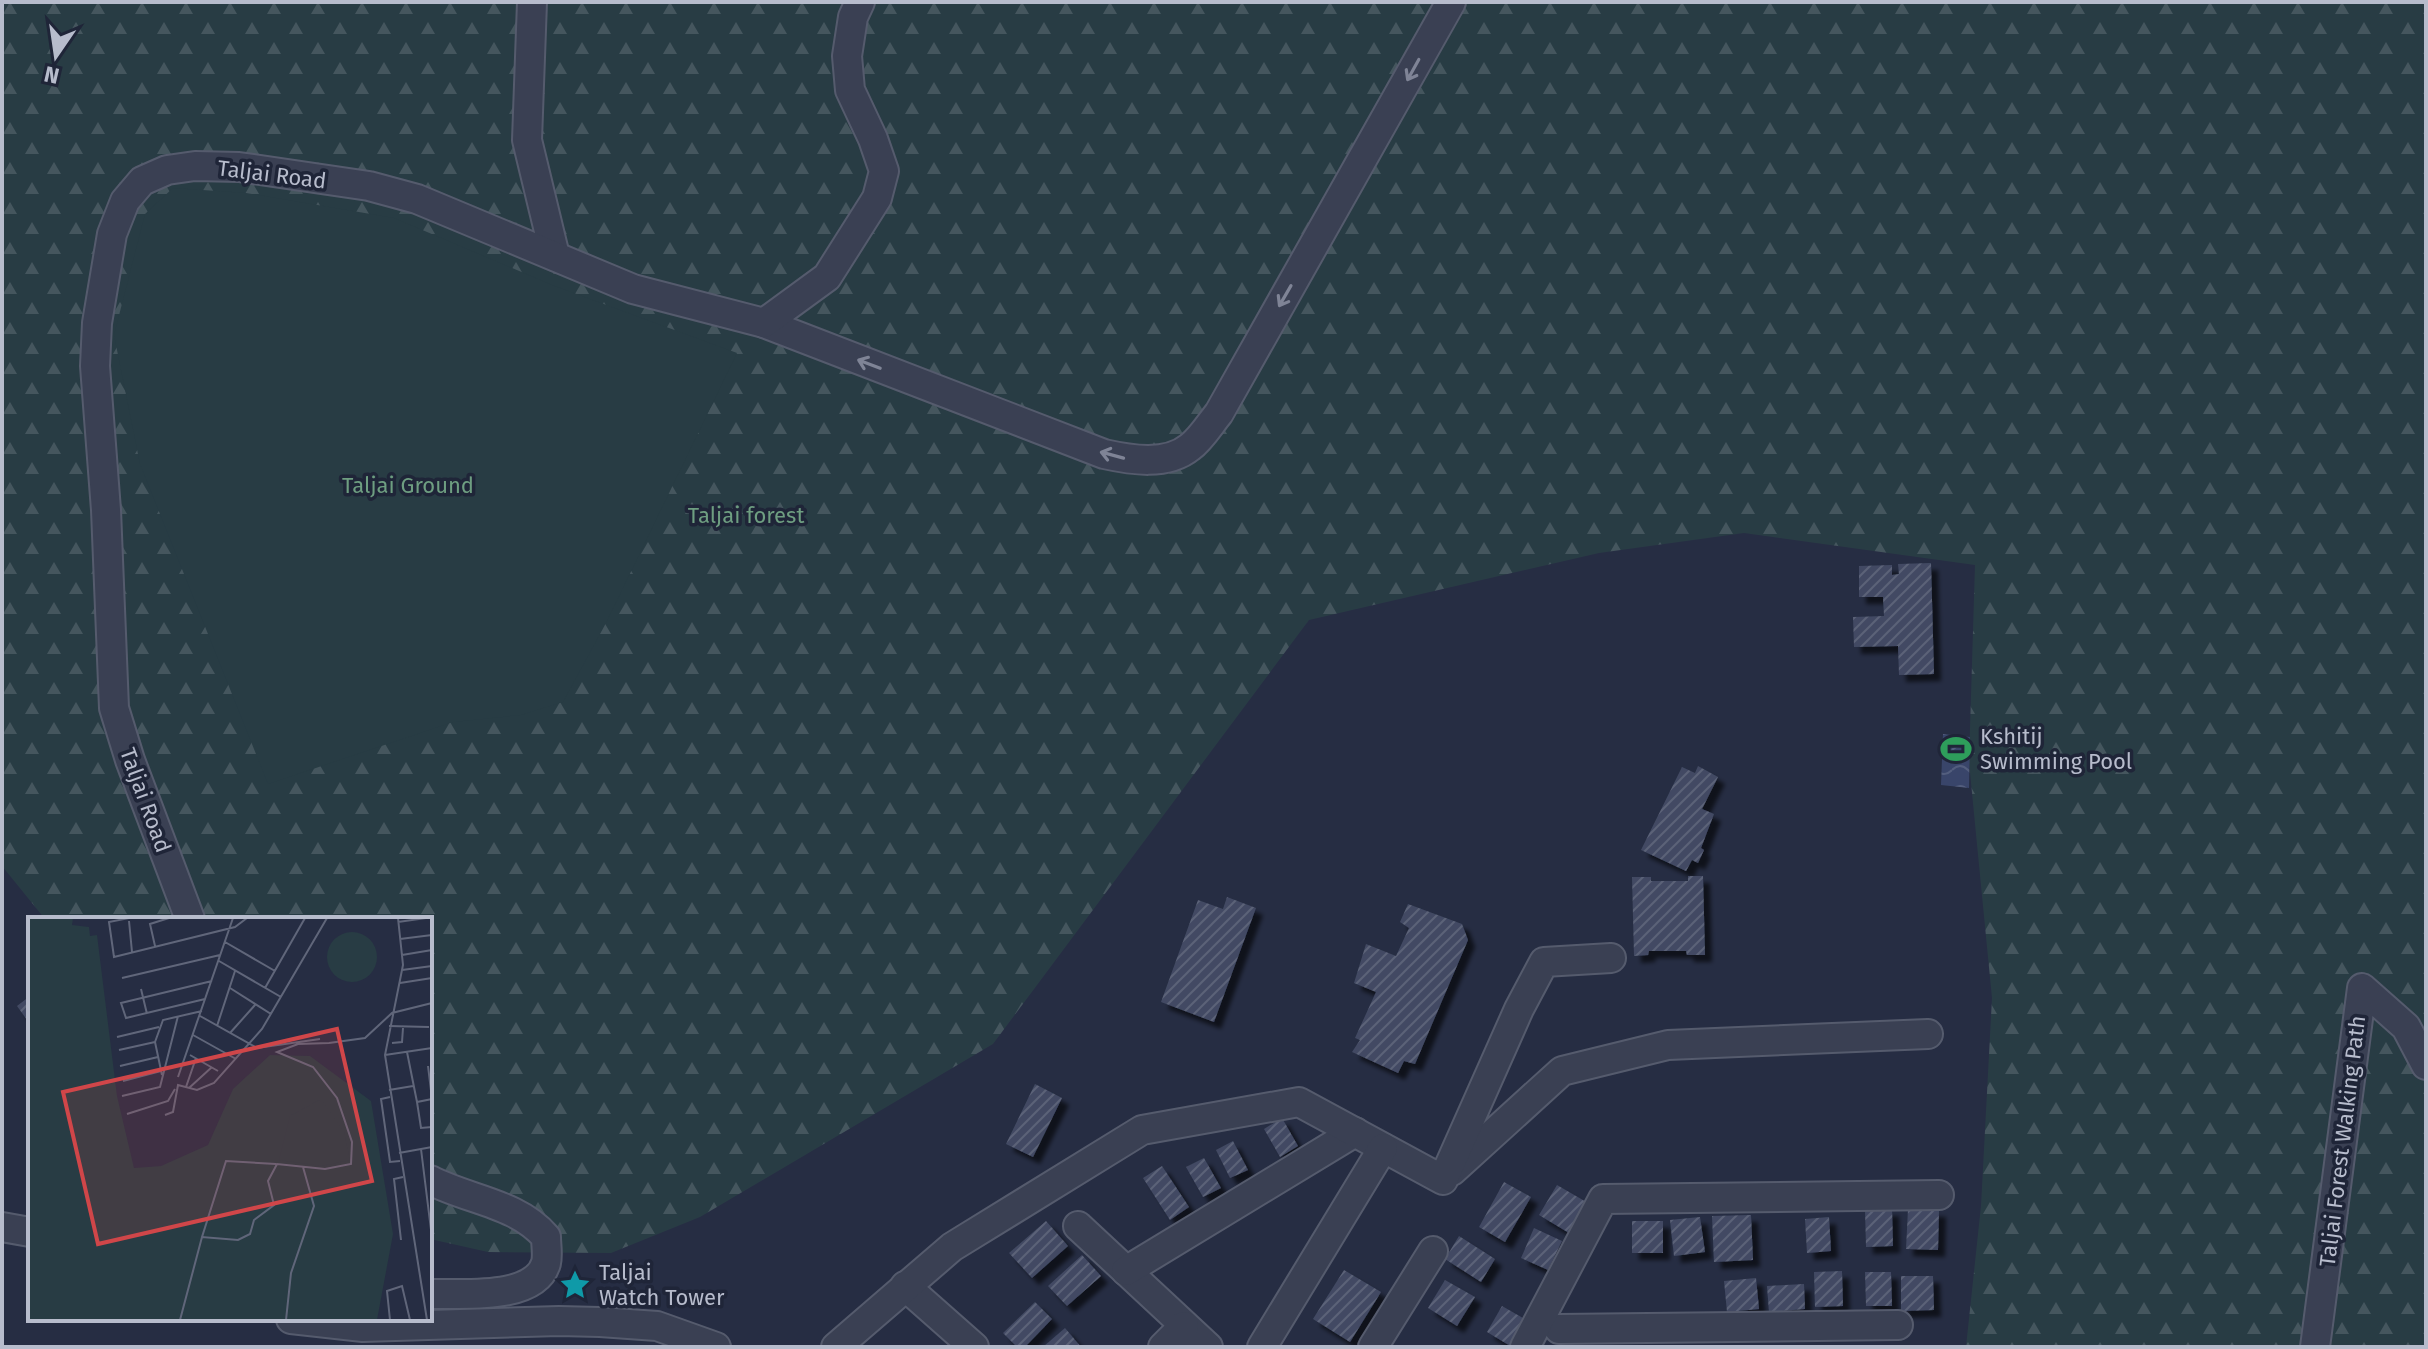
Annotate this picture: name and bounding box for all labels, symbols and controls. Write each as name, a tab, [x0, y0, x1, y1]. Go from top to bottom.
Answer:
north arrow	[16, 16, 96, 96]
one-way arrow	[1405, 58, 1421, 81]
text: N	[41, 60, 62, 90]
street label: Taljai Road	[216, 154, 328, 195]
one-way arrow	[1277, 284, 1293, 308]
one-way arrow	[857, 356, 882, 370]
one-way arrow	[1100, 447, 1126, 462]
park label: Taljai Ground	[342, 472, 474, 499]
park label: Taljai forest	[688, 502, 804, 529]
place label: Kshitij Swimming Pool	[1980, 723, 2132, 775]
sports icon: Kshitij Swimming Pool	[1939, 732, 1973, 766]
street label: Taljai Road	[114, 744, 177, 856]
inset map	[28, 917, 432, 1321]
street label: Taljai Forest Walking Path	[2314, 1014, 2371, 1268]
place label: Taljai Watch Tower	[599, 1259, 725, 1311]
place icon: Taljai Watch Tower	[558, 1268, 592, 1302]

